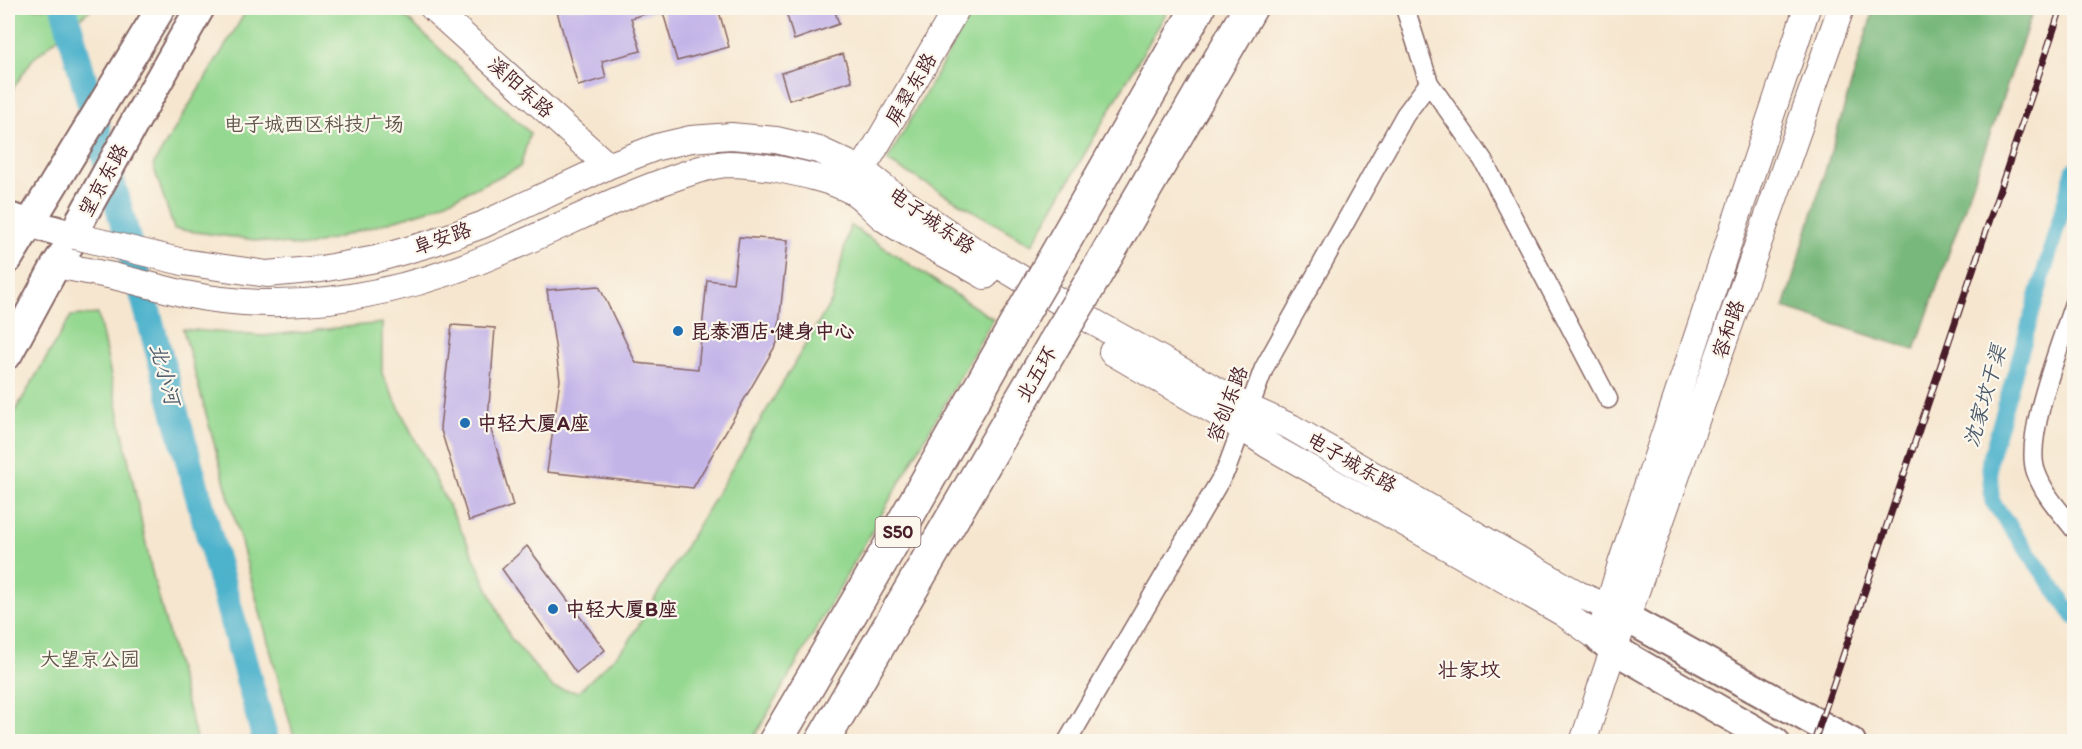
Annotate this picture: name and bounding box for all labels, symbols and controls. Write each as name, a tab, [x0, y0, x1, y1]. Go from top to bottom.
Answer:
street label: 屏翠东路	[881, 47, 942, 130]
street label: 溪阳东路	[483, 51, 559, 123]
park label: 电子城西区科技广场	[224, 112, 404, 136]
street label: 望京东路	[73, 138, 133, 221]
street label: 电子城东路	[884, 181, 981, 259]
street label: 阜安路	[410, 217, 475, 259]
street label: 容和路	[1707, 296, 1749, 361]
place label: 昆泰酒店·健身中心	[690, 319, 855, 343]
marker: 昆泰酒店·健身中心	[671, 324, 685, 338]
water label: 北小河	[145, 340, 186, 410]
water label: 沈家坟干渠	[1958, 340, 2012, 450]
street label: 北五环	[1011, 342, 1061, 406]
street label: 容创东路	[1201, 361, 1253, 446]
place label: 中轻大厦A座	[477, 411, 590, 435]
marker: 中轻大厦A座	[458, 416, 472, 430]
street label: 电子城东路	[1303, 427, 1402, 498]
road number: S50	[876, 517, 920, 547]
place label: 中轻大厦B座	[565, 597, 678, 621]
marker: 中轻大厦B座	[546, 602, 560, 616]
park label: 大望京公园	[40, 647, 140, 671]
district label: 壮家坟	[1438, 657, 1501, 682]

